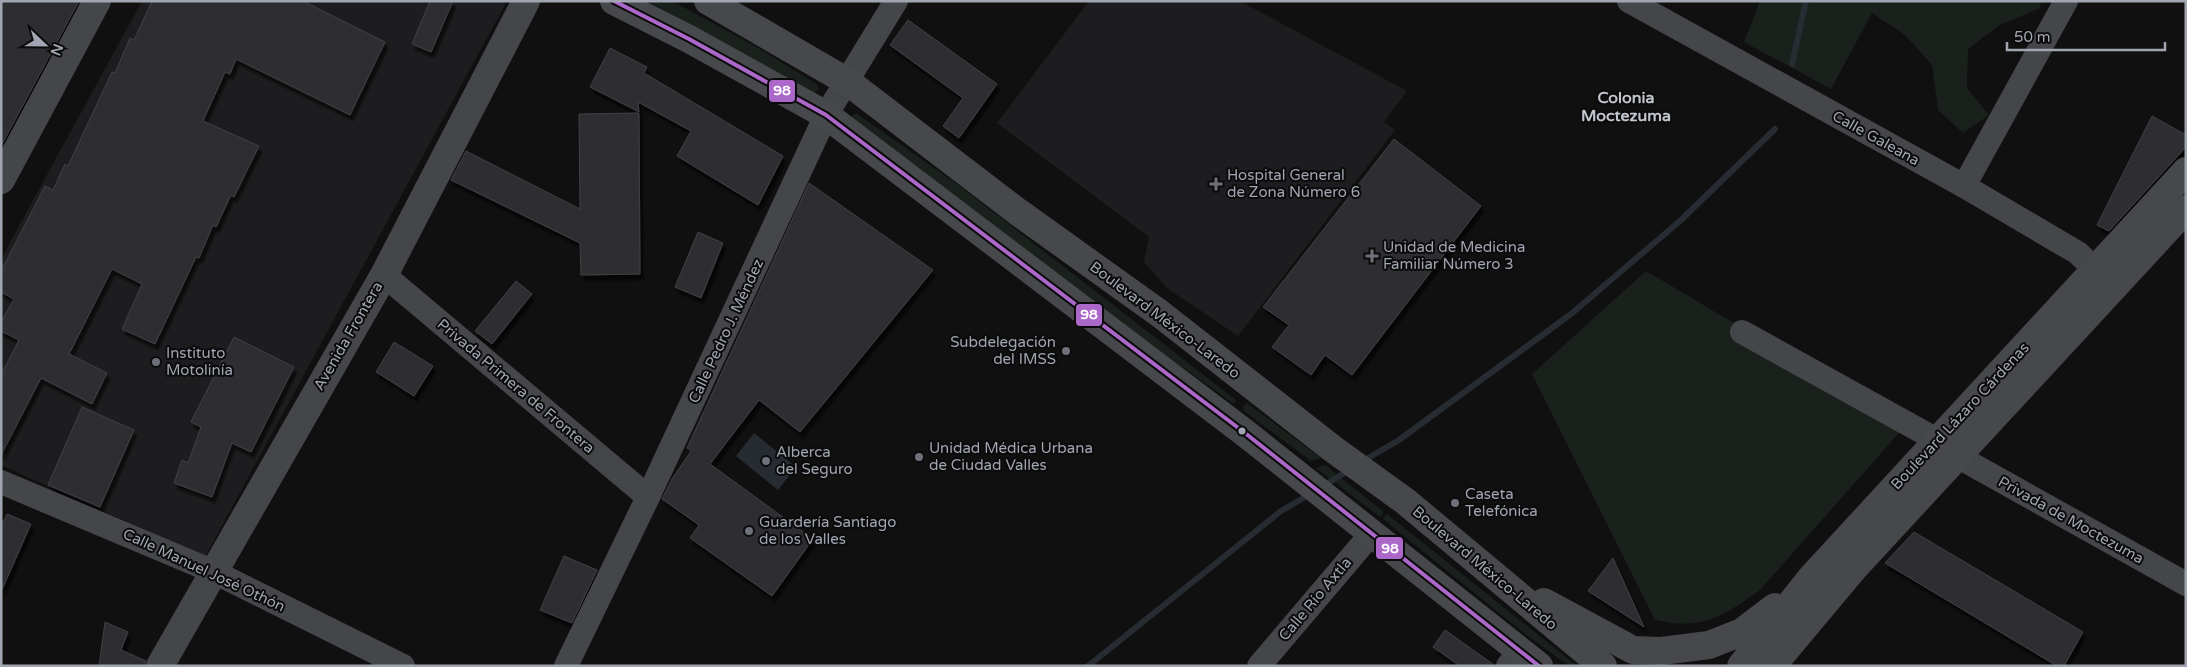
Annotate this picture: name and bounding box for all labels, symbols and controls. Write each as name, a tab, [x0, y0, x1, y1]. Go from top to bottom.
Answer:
north arrow	[20, 20, 70, 70]
scale bar	[2007, 20, 2164, 52]
text: 50 m	[2014, 28, 2051, 46]
text: N	[47, 41, 67, 58]
line badge: 98	[768, 79, 796, 103]
text: 98	[773, 82, 791, 99]
district label: Colonia Moctezuma	[1581, 88, 1671, 126]
street label: Calle Galeana	[1829, 107, 1923, 169]
place label: Hospital General de Zona Número 6	[1227, 166, 1360, 201]
marker: Hospital General de Zona Número 6	[1209, 177, 1223, 191]
place label: Unidad de Medicina Familiar Número 3	[1383, 238, 1525, 273]
marker: Unidad de Medicina Familiar Número 3	[1365, 249, 1379, 263]
street label: Calle Pedro J. Méndez	[685, 256, 767, 406]
street label: Boulevard México-Laredo	[1086, 258, 1244, 382]
street label: Avenida Frontera	[310, 279, 386, 393]
line badge: 98	[1075, 303, 1103, 327]
text: 98	[1080, 306, 1098, 323]
street label: Privada Primera de Frontera	[434, 315, 598, 457]
place label: Subdelegación del IMSS	[950, 333, 1056, 368]
street label: Boulevard Lázaro Cárdenas	[1887, 339, 2033, 493]
place label: Instituto Motolinía	[166, 344, 233, 379]
marker: Subdelegación del IMSS	[1060, 345, 1072, 357]
marker: Instituto Motolinía	[150, 356, 162, 368]
unlabelled marker	[1237, 426, 1247, 436]
place label: Unidad Médica Urbana de Ciudad Valles	[929, 439, 1093, 474]
place label: Alberca del Seguro	[776, 443, 853, 478]
marker: Unidad Médica Urbana de Ciudad Valles	[913, 451, 925, 463]
marker: Alberca del Seguro	[760, 455, 772, 467]
street label: Privada de Moctezuma	[1995, 472, 2147, 568]
place label: Caseta Telefónica	[1465, 485, 1538, 520]
marker: Caseta Telefónica	[1449, 497, 1461, 509]
street label: Boulevard México-Laredo	[1409, 502, 1561, 634]
place label: Guardería Santiago de los Valles	[759, 513, 896, 548]
street label: Calle Manuel José Othón	[120, 524, 288, 616]
marker: Guardería Santiago de los Valles	[743, 525, 755, 537]
line badge: 98	[1375, 536, 1404, 560]
text: 98	[1381, 540, 1399, 557]
street label: Calle Río Axtla	[1275, 554, 1355, 644]

